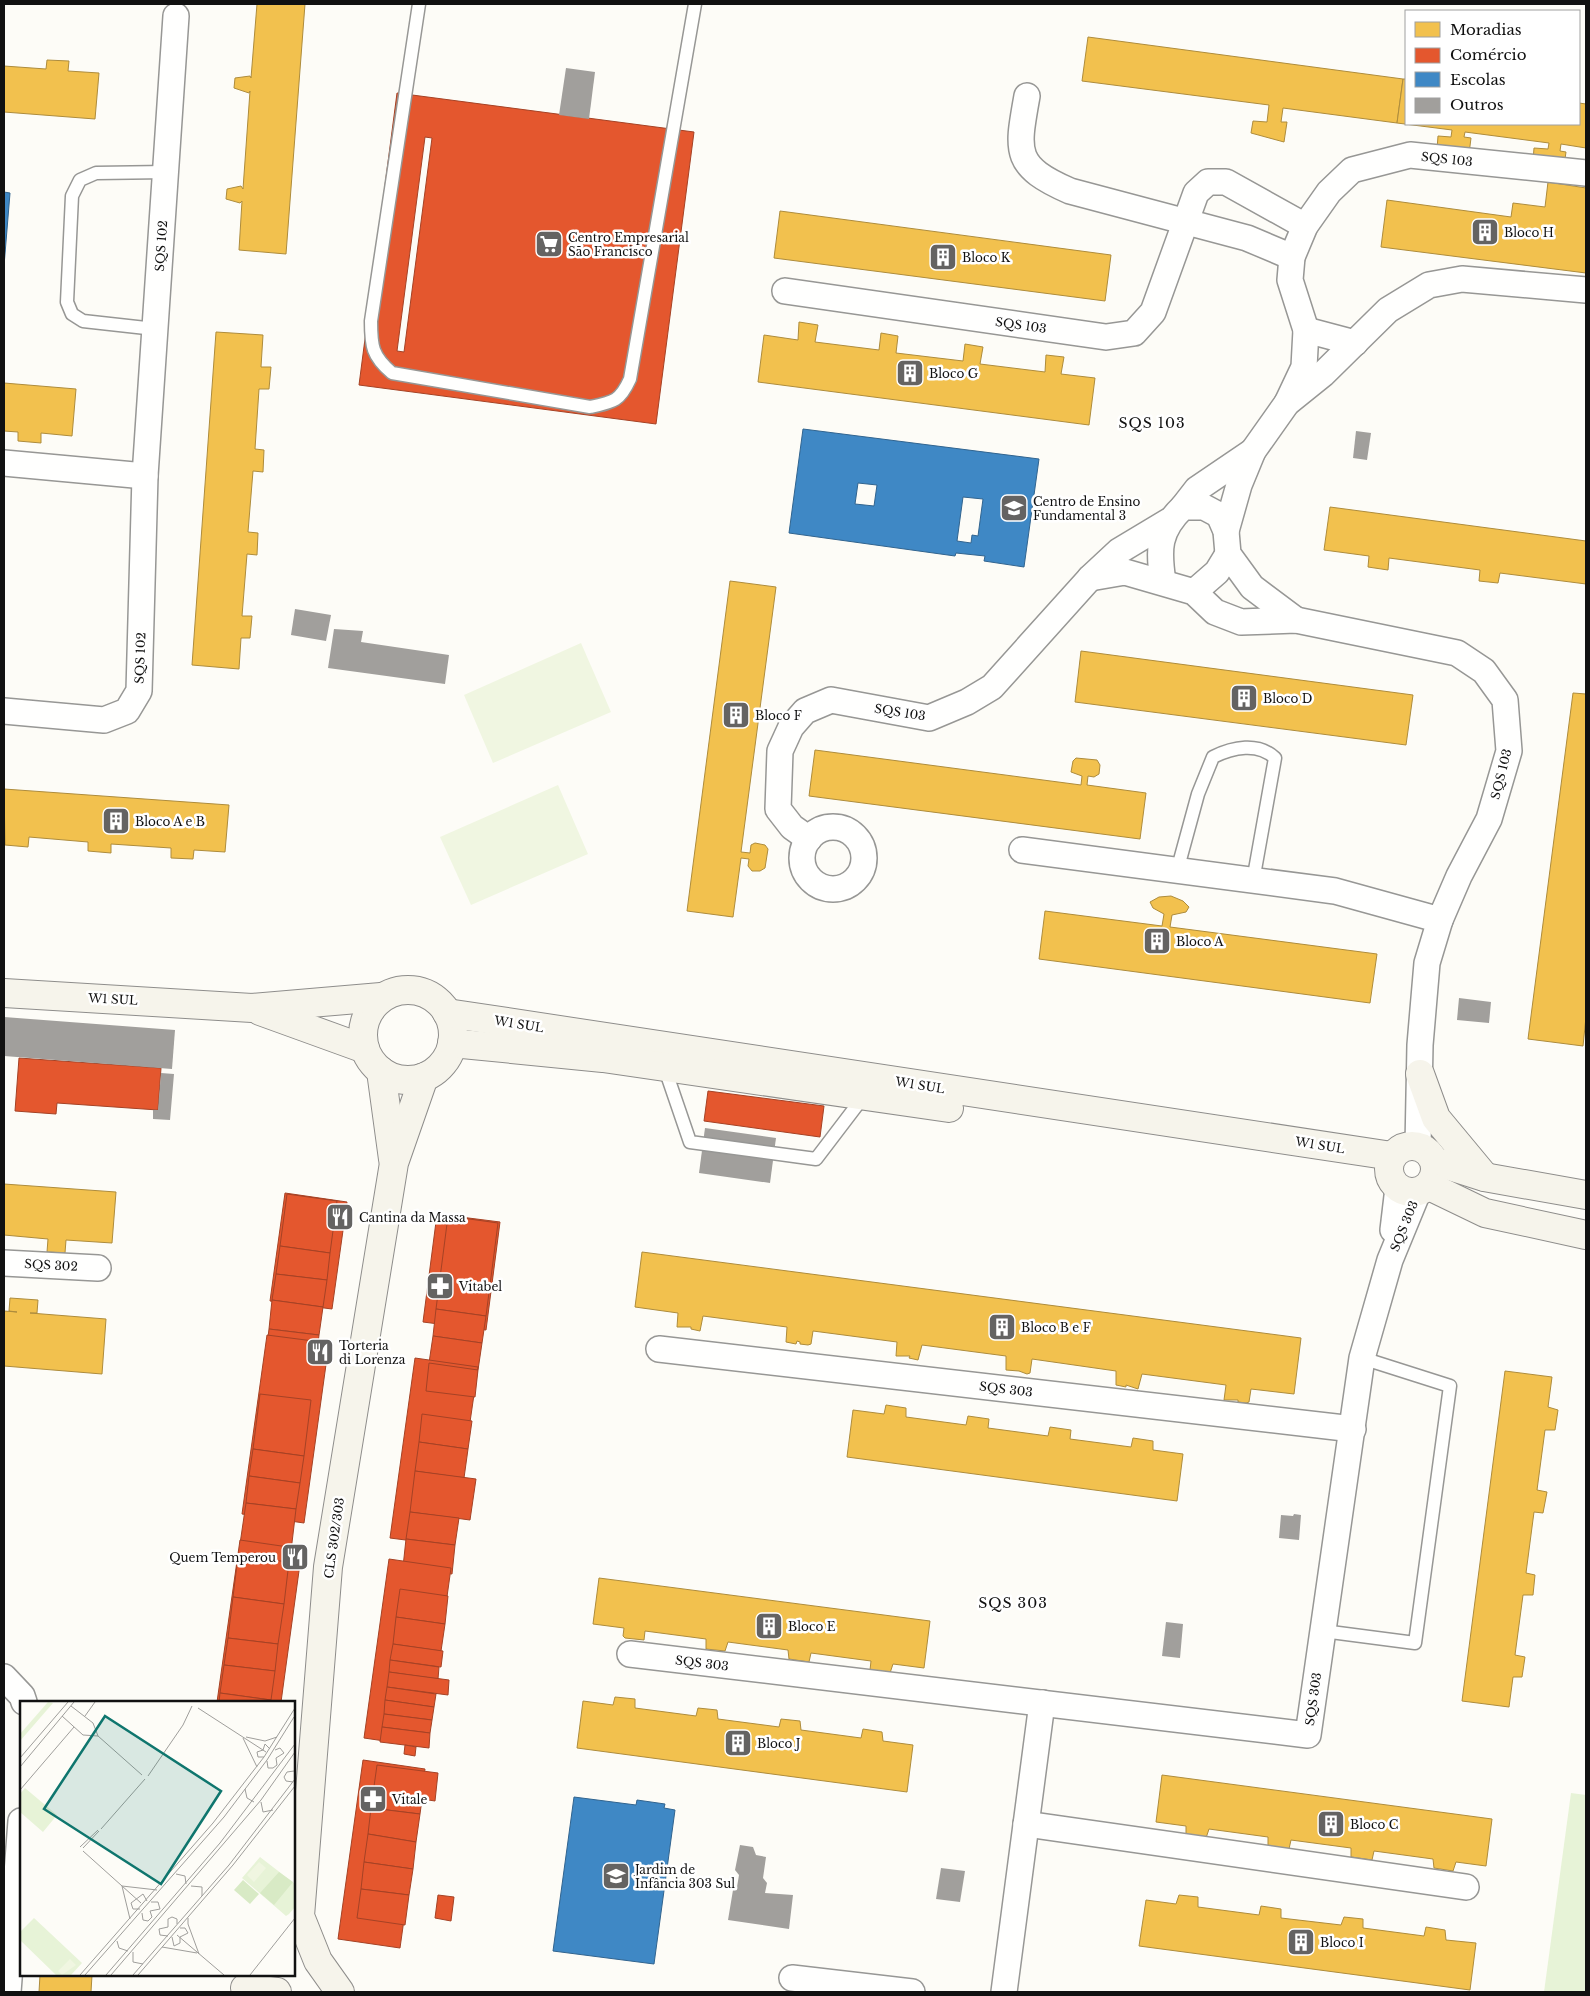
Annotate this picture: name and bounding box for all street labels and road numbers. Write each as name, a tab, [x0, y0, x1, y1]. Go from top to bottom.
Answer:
street label: SQS 103	[1421, 149, 1473, 169]
street label: SQS 102	[152, 220, 170, 272]
street label: SQS 103	[994, 314, 1048, 336]
street label: SQS 102	[132, 632, 148, 684]
street label: SQS 103	[873, 701, 927, 723]
street label: SQS 103	[1487, 747, 1515, 801]
street label: W1 SUL	[87, 990, 138, 1008]
street label: W1 SUL	[492, 1013, 545, 1035]
street label: W1 SUL	[893, 1074, 946, 1096]
street label: W1 SUL	[1293, 1134, 1346, 1156]
street label: SQS 303	[1387, 1198, 1421, 1254]
street label: SQS 302	[24, 1256, 78, 1274]
street label: SQS 303	[978, 1378, 1034, 1400]
street label: CLS 302/303	[321, 1496, 347, 1580]
street label: SQS 303	[674, 1652, 730, 1674]
street label: SQS 303	[1302, 1671, 1324, 1727]

